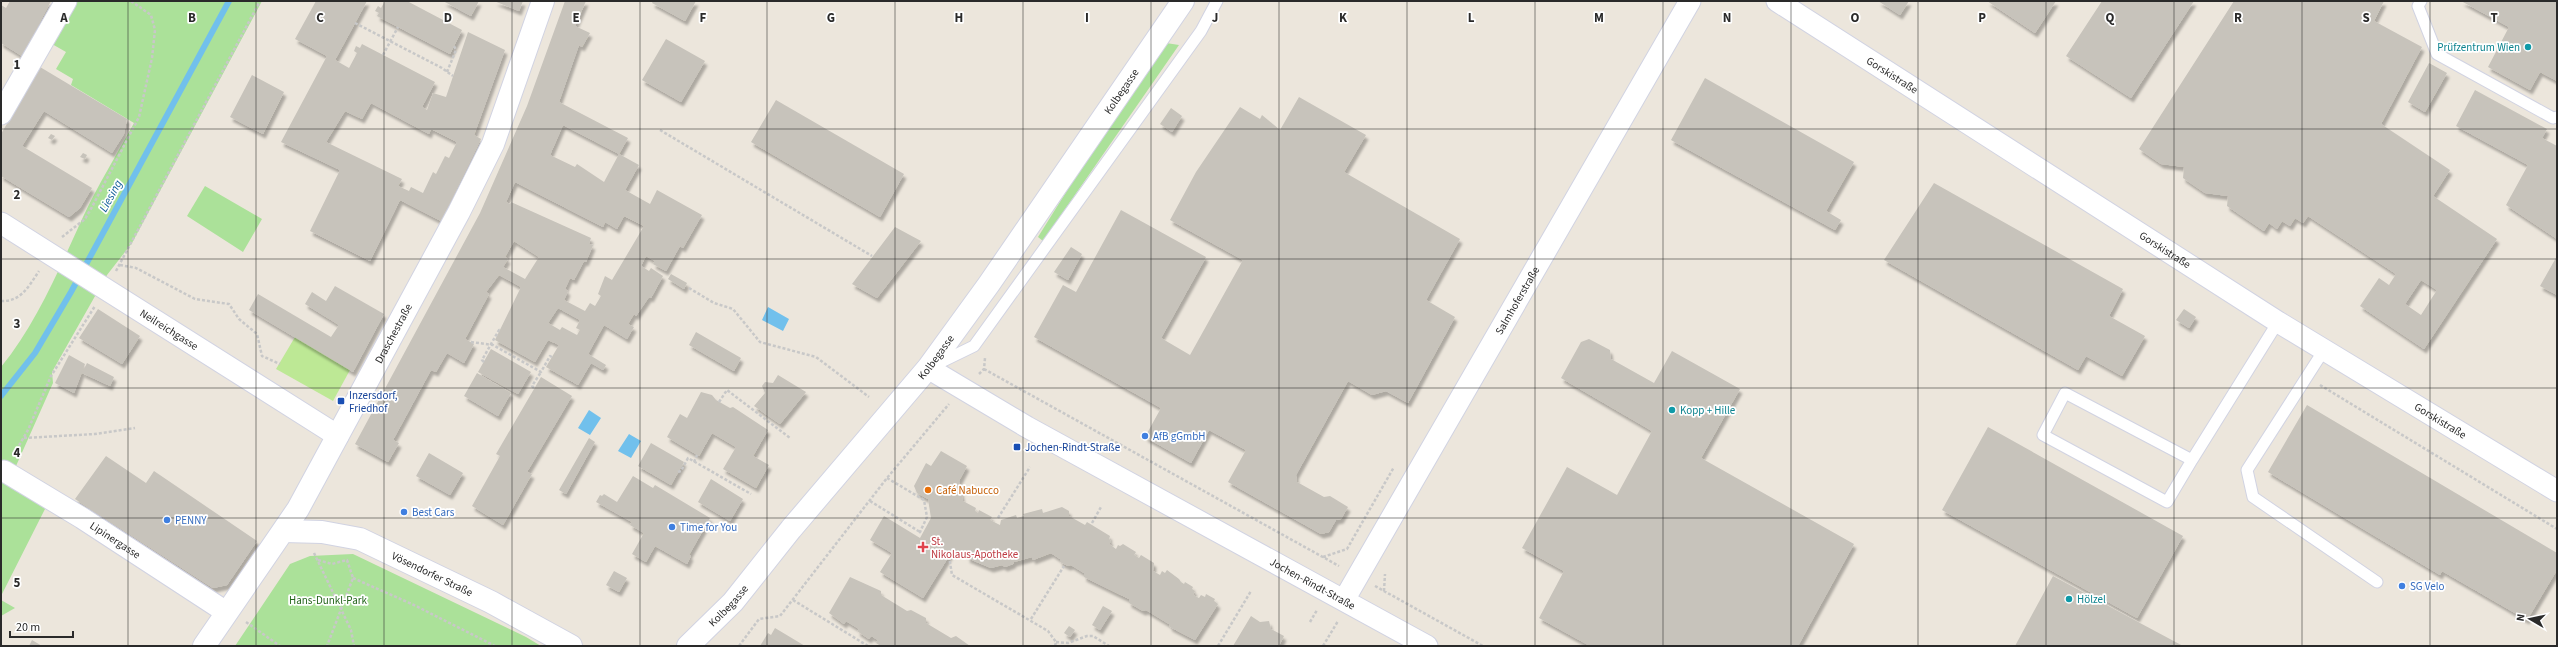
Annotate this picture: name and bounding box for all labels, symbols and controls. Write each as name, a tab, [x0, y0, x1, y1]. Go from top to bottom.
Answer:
text: A	[59, 9, 68, 27]
text: B	[188, 9, 196, 27]
text: C	[316, 9, 324, 27]
text: D	[444, 9, 452, 27]
text: E	[572, 9, 580, 27]
text: F	[700, 9, 707, 27]
text: G	[827, 9, 835, 27]
text: H	[955, 9, 963, 27]
text: I	[1085, 9, 1089, 27]
text: J	[1212, 9, 1218, 27]
text: K	[1339, 9, 1348, 27]
text: L	[1468, 9, 1475, 27]
text: M	[1594, 9, 1604, 27]
text: N	[1723, 9, 1731, 27]
text: O	[1851, 9, 1860, 27]
text: P	[1978, 9, 1986, 27]
text: Q	[2106, 9, 2115, 27]
text: R	[2234, 9, 2242, 27]
text: S	[2362, 9, 2370, 27]
text: T	[2490, 9, 2498, 27]
place label: Prüfzentrum Wien	[2437, 40, 2520, 55]
marker: Prüfzentrum Wien	[2523, 42, 2533, 52]
street label: Gorskistraße	[1864, 53, 1921, 97]
text: 1	[14, 56, 21, 74]
street label: Kolbegasse	[1100, 65, 1142, 117]
water label: Liesing	[95, 177, 127, 215]
text: 2	[14, 186, 21, 204]
street label: Gorskistraße	[2137, 228, 2194, 272]
street label: Salmhoferstraße	[1491, 263, 1543, 337]
street label: Draschestraße	[371, 300, 416, 366]
street label: Neilreichgasse	[137, 305, 202, 354]
text: 3	[14, 315, 21, 333]
street label: Kolbegasse	[914, 331, 958, 382]
place label: Inzersdorf, Friedhof	[349, 388, 398, 416]
marker: Inzersdorf, Friedhof	[336, 396, 346, 406]
street label: Gorskistraße	[2412, 399, 2470, 442]
place label: Kopp + Hille	[1680, 403, 1736, 418]
marker: Kopp + Hille	[1667, 405, 1677, 415]
place label: AfB gGmbH	[1153, 429, 1205, 444]
marker: AfB gGmbH	[1140, 431, 1150, 441]
place label: Jochen-Rindt-Straße	[1025, 440, 1121, 455]
marker: Jochen-Rindt-Straße	[1012, 442, 1022, 452]
text: 4	[14, 444, 21, 462]
place label: Café Nabucco	[936, 483, 999, 498]
marker: Café Nabucco	[923, 485, 933, 495]
place label: Best Cars	[412, 505, 455, 520]
marker: Best Cars	[399, 507, 409, 517]
place label: PENNY	[175, 513, 207, 528]
marker: PENNY	[162, 515, 172, 525]
street label: Lipinergasse	[87, 518, 144, 562]
place label: Time for You	[680, 520, 737, 535]
marker: Time for You	[667, 522, 677, 532]
place label: St. Nikolaus-Apotheke	[931, 534, 1019, 562]
marker: St. Nikolaus-Apotheke	[918, 542, 928, 552]
street label: Vösendorfer Straße	[389, 548, 476, 600]
street label: Jochen-Rindt-Straße	[1267, 554, 1359, 613]
text: 5	[14, 574, 21, 592]
place label: SG Velo	[2410, 579, 2445, 594]
street label: Kolbegasse	[705, 581, 752, 630]
marker: SG Velo	[2397, 581, 2407, 591]
place label: Hölzel	[2077, 592, 2106, 607]
park label: Hans-Dunkl-Park	[289, 593, 367, 608]
marker: Hölzel	[2064, 594, 2074, 604]
north arrow	[2510, 599, 2550, 639]
scale bar	[10, 613, 73, 639]
text: N	[2513, 613, 2529, 622]
text: 20 m	[16, 619, 40, 636]

